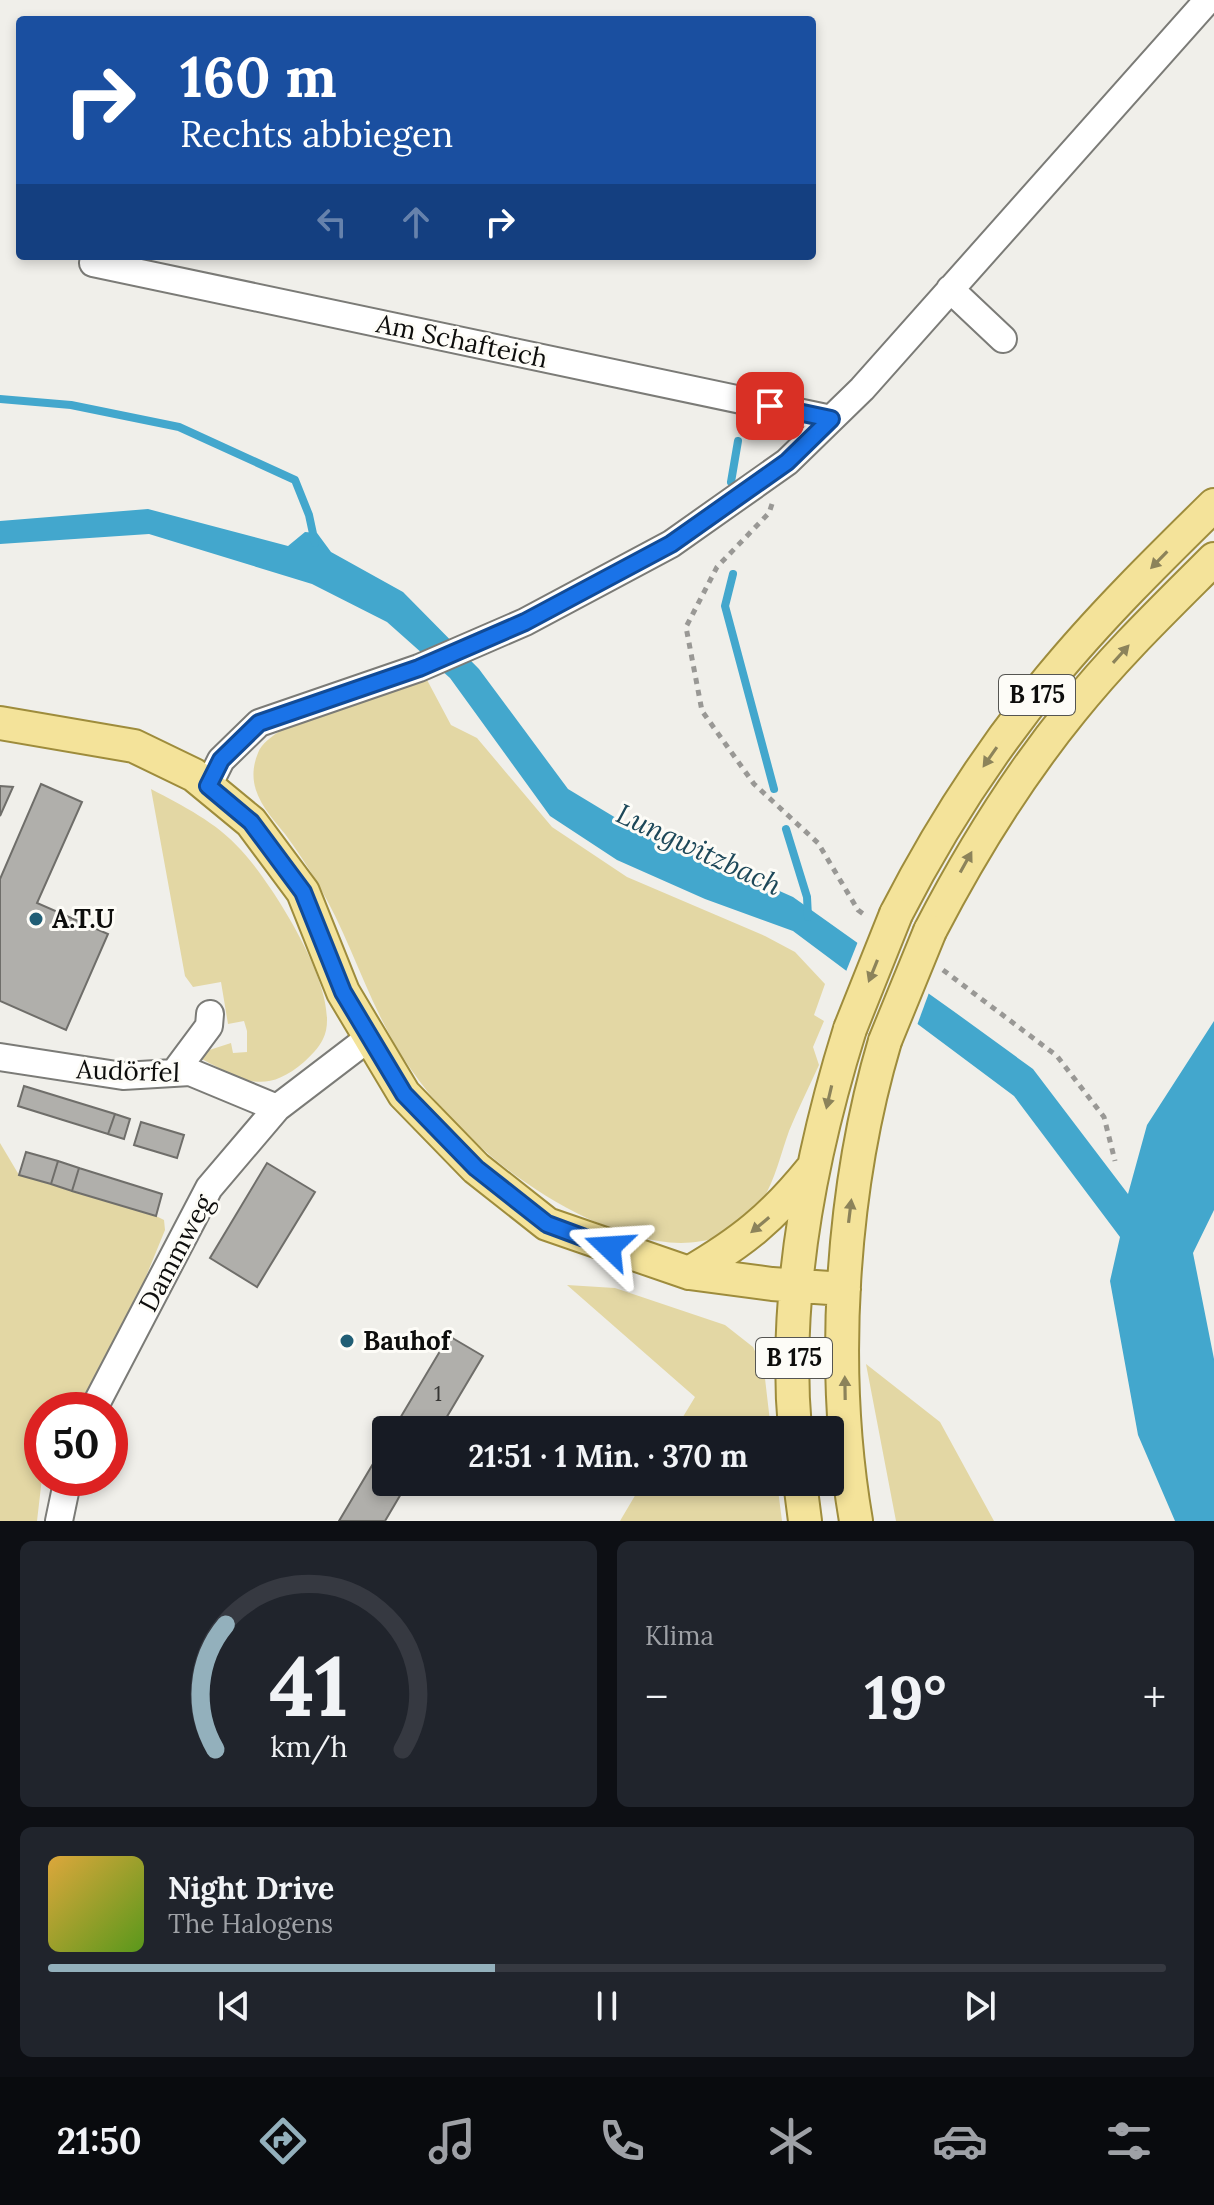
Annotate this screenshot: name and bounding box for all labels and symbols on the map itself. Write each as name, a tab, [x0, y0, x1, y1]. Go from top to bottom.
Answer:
street label: Am Schafteich	[373, 306, 551, 375]
pin	[736, 372, 804, 440]
one-way arrow	[1150, 550, 1168, 569]
one-way arrow	[1112, 645, 1129, 665]
road number: B 175	[999, 675, 1075, 715]
one-way arrow	[983, 747, 998, 768]
water label: Lungwitzbach	[611, 795, 787, 903]
one-way arrow	[959, 851, 973, 874]
place label: A.T.U	[52, 902, 115, 935]
marker: A.T.U	[27, 910, 45, 928]
one-way arrow	[866, 959, 879, 983]
street label: Audörfel	[75, 1052, 180, 1089]
one-way arrow	[822, 1085, 835, 1110]
street label: Dammweg	[131, 1188, 220, 1317]
one-way arrow	[844, 1198, 857, 1223]
position arrow	[567, 1205, 651, 1289]
one-way arrow	[751, 1216, 771, 1233]
place label: Bauhof	[363, 1324, 453, 1357]
marker: Bauhof	[338, 1332, 356, 1350]
road number: B 175	[756, 1338, 832, 1378]
one-way arrow	[838, 1375, 851, 1400]
house number: 1	[434, 1379, 442, 1407]
speed limit sign: 50	[24, 1392, 128, 1496]

